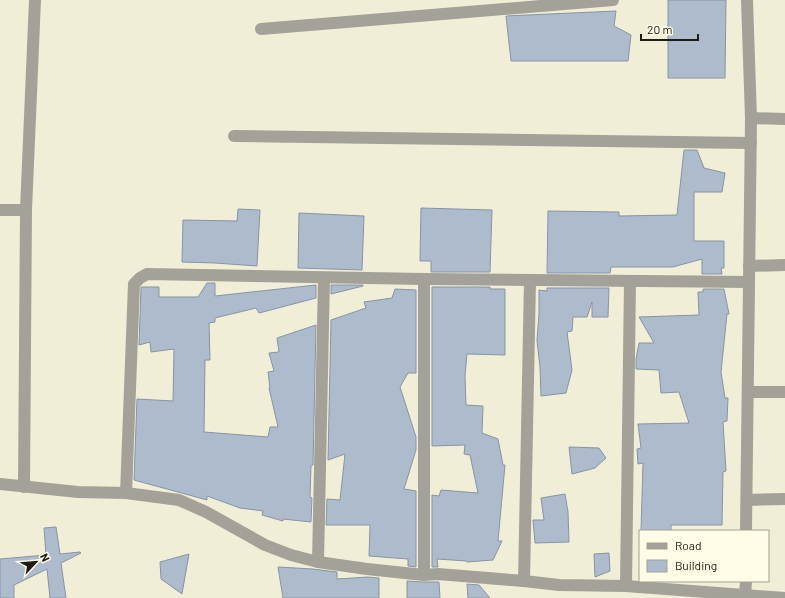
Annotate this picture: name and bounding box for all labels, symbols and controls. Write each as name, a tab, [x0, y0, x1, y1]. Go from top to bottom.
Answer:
scale bar	[641, 16, 698, 42]
text: 20 m	[647, 22, 673, 36]
legend	[639, 530, 769, 582]
text: Road	[675, 538, 702, 552]
north arrow	[16, 542, 56, 582]
text: N	[38, 551, 53, 564]
text: Building	[675, 558, 717, 572]

